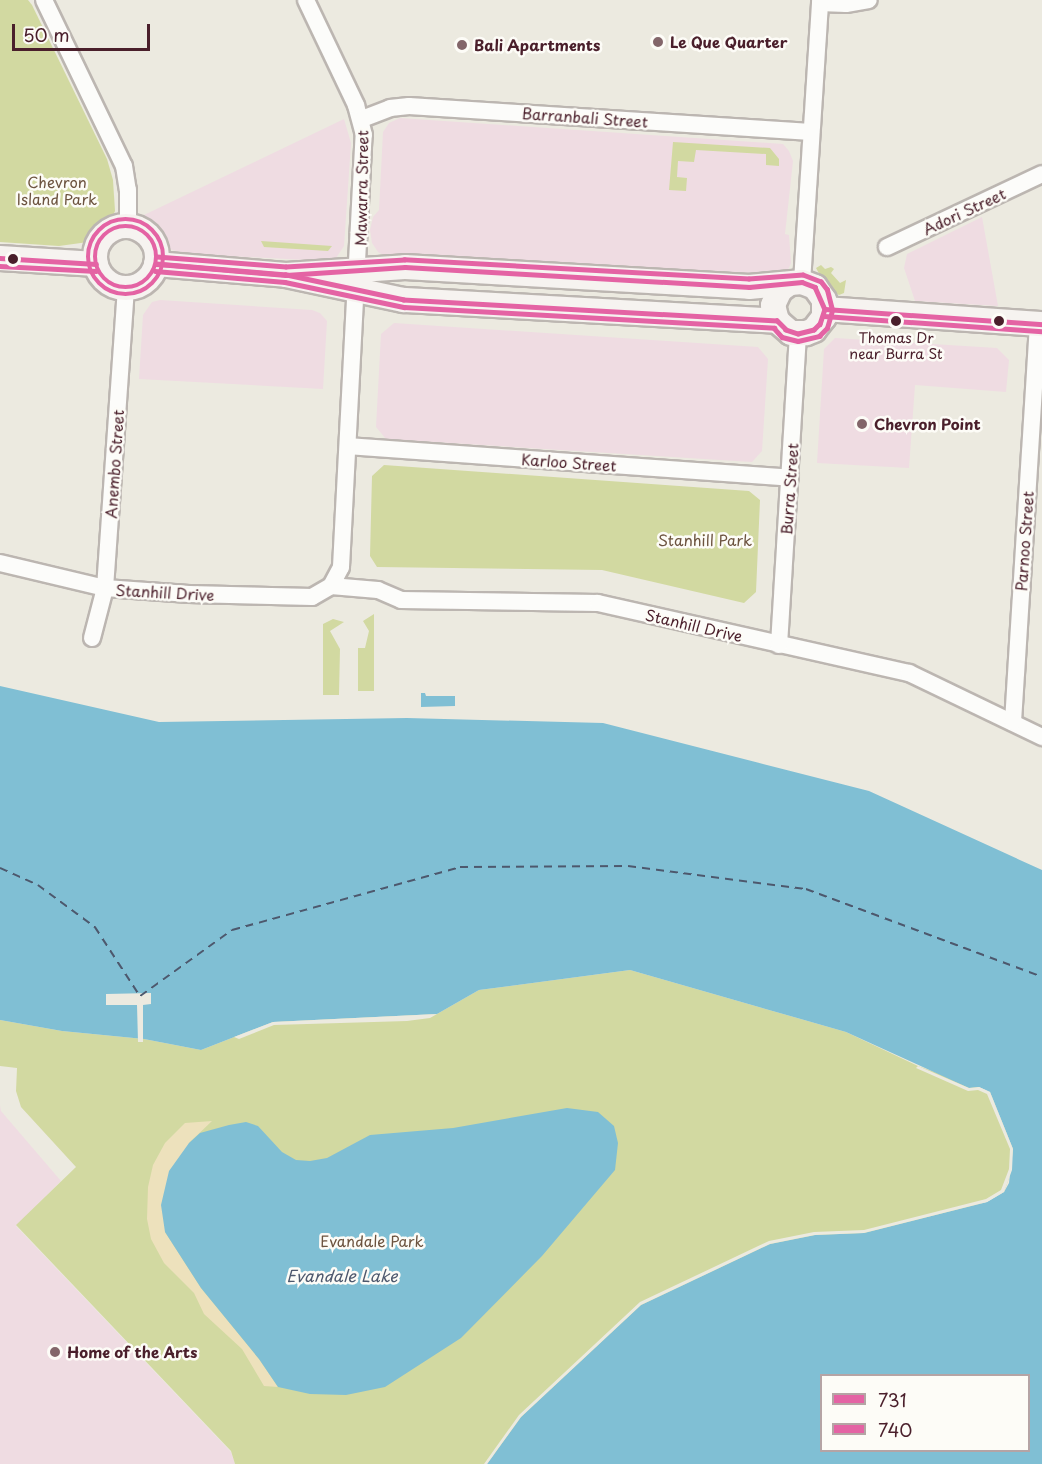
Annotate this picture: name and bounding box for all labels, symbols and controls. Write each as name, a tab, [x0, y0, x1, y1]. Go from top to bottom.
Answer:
scale bar	[15, 12, 153, 50]
text: 50 m	[23, 21, 70, 48]
place label: Le Que Quarter	[670, 33, 789, 51]
marker: Le Que Quarter	[651, 35, 665, 49]
place label: Bali Apartments	[474, 36, 601, 54]
marker: Bali Apartments	[455, 38, 469, 52]
street label: Barranbali Street	[521, 104, 649, 130]
street label: Mawarra Street	[351, 130, 371, 246]
park label: Chevron Island Park	[16, 172, 98, 207]
street label: Adori Street	[920, 184, 1008, 238]
unlabelled marker	[7, 253, 19, 265]
marker: Thomas Dr near Burra St	[890, 315, 902, 327]
unlabelled marker	[993, 315, 1005, 327]
place label: Thomas Dr near Burra St	[849, 330, 943, 362]
street label: Anembo Street	[101, 409, 127, 519]
place label: Chevron Point	[874, 415, 981, 433]
marker: Chevron Point	[855, 417, 869, 431]
street label: Burra Street	[777, 442, 801, 536]
street label: Karloo Street	[521, 450, 617, 474]
street label: Parnoo Street	[1012, 490, 1036, 592]
park label: Stanhill Park	[658, 531, 752, 549]
street label: Stanhill Drive	[115, 580, 215, 604]
street label: Stanhill Drive	[644, 605, 744, 645]
park label: Evandale Park	[320, 1232, 424, 1250]
water label: Evandale Lake	[286, 1265, 398, 1285]
place label: Home of the Arts	[67, 1343, 199, 1361]
marker: Home of the Arts	[48, 1345, 62, 1359]
legend	[820, 1374, 1030, 1452]
text: 731	[878, 1386, 907, 1413]
text: 740	[878, 1416, 913, 1443]

